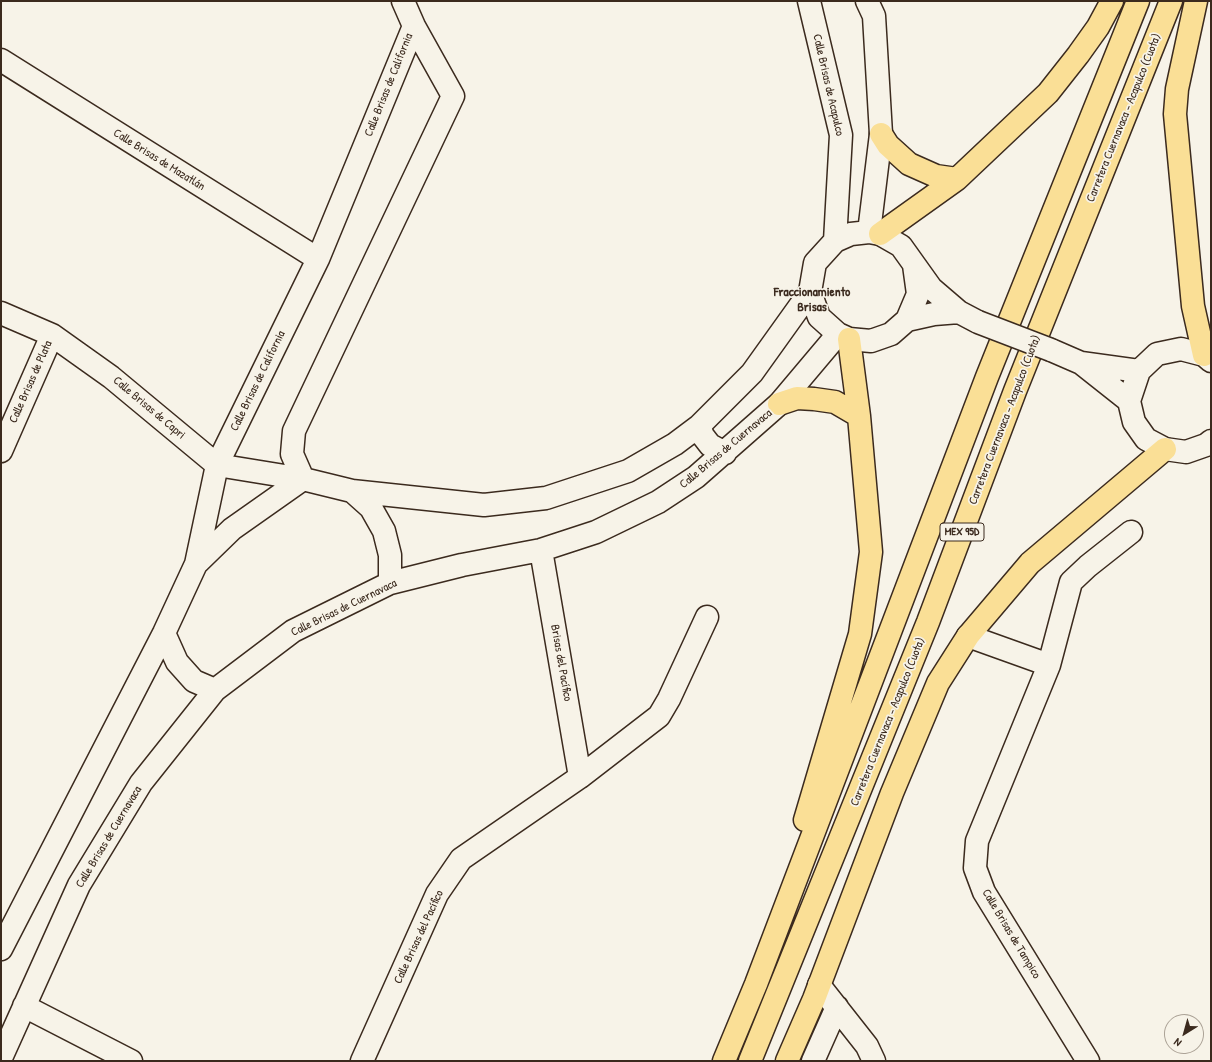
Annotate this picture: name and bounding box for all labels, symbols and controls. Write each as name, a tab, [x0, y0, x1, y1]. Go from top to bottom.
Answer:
street label: Calle Brisas de California	[362, 31, 416, 139]
street label: Carretera Cuernavaca - Acapulco (Cuota)	[1084, 32, 1164, 204]
street label: Calle Brisas de Acapulco	[809, 33, 847, 137]
street label: Calle Brisas de Mazatlán	[110, 126, 208, 194]
district label: Fraccionamiento Brisas	[774, 285, 850, 316]
street label: Calle Brisas de California	[227, 328, 289, 434]
street label: Carretera Cuernavaca - Acapulco (Cuota)	[966, 333, 1044, 507]
street label: Calle Brisas de Plata	[6, 339, 56, 425]
street label: Calle Brisas de Capri	[110, 374, 188, 442]
street label: Calle Brisas de Cuernavaca	[677, 406, 775, 492]
road number: MEX 95D	[940, 523, 984, 541]
street label: Calle Brisas de Cuernavaca	[289, 576, 399, 640]
street label: Brisas del Pacífico	[547, 624, 575, 702]
street label: Carretera Cuernavaca - Acapulco (Cuota)	[848, 636, 928, 808]
street label: Calle Brisas de Cuernavaca	[73, 784, 145, 890]
street label: Calle Brisas de Tampico	[979, 887, 1043, 981]
street label: Calle Brisas del Pacífico	[391, 888, 447, 986]
north arrow	[1164, 1014, 1204, 1054]
text: N	[1171, 1035, 1184, 1050]

